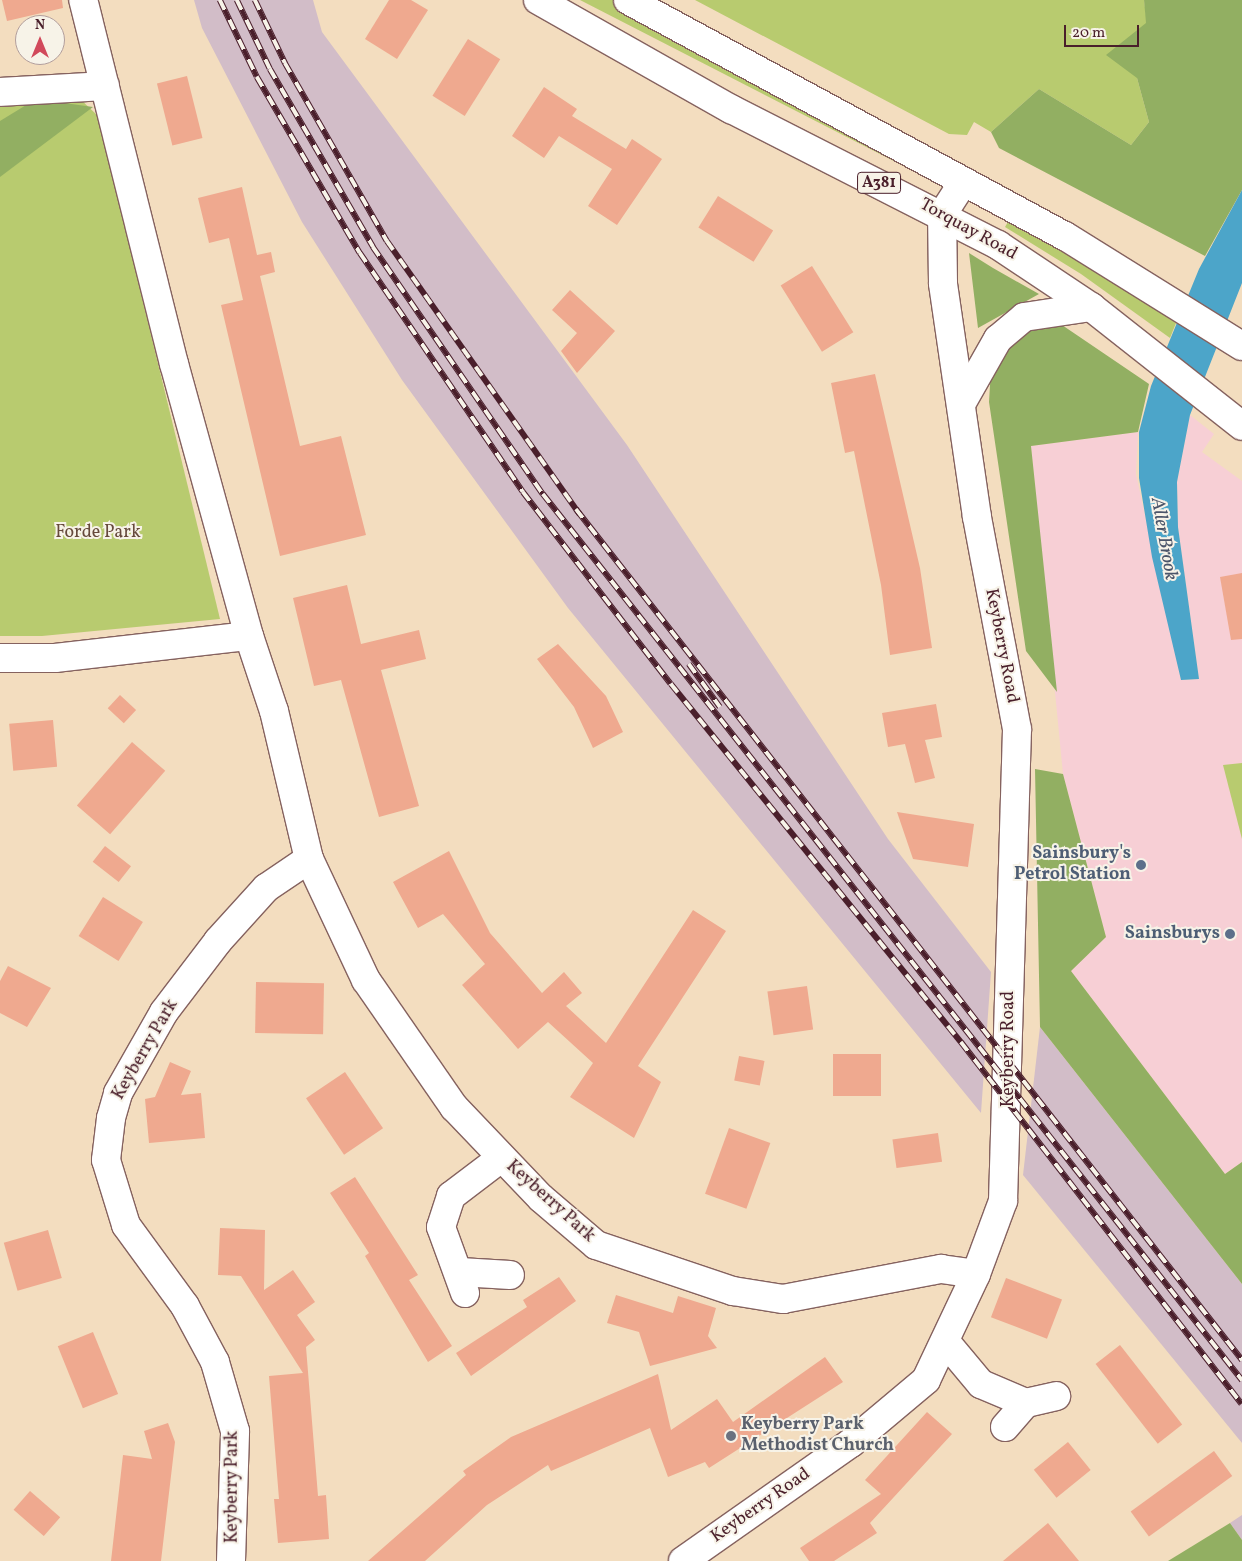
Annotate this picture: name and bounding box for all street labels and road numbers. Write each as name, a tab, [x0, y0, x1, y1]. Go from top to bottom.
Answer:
road number: A381	[856, 170, 902, 197]
street label: Torquay Road	[915, 194, 1021, 266]
street label: Keyberry Road	[979, 587, 1023, 705]
street label: Keyberry Road	[998, 990, 1020, 1108]
street label: Keyberry Park	[108, 996, 184, 1104]
street label: Keyberry Park	[501, 1156, 599, 1248]
street label: Keyberry Park	[222, 1430, 244, 1544]
street label: Keyberry Road	[707, 1464, 815, 1548]

